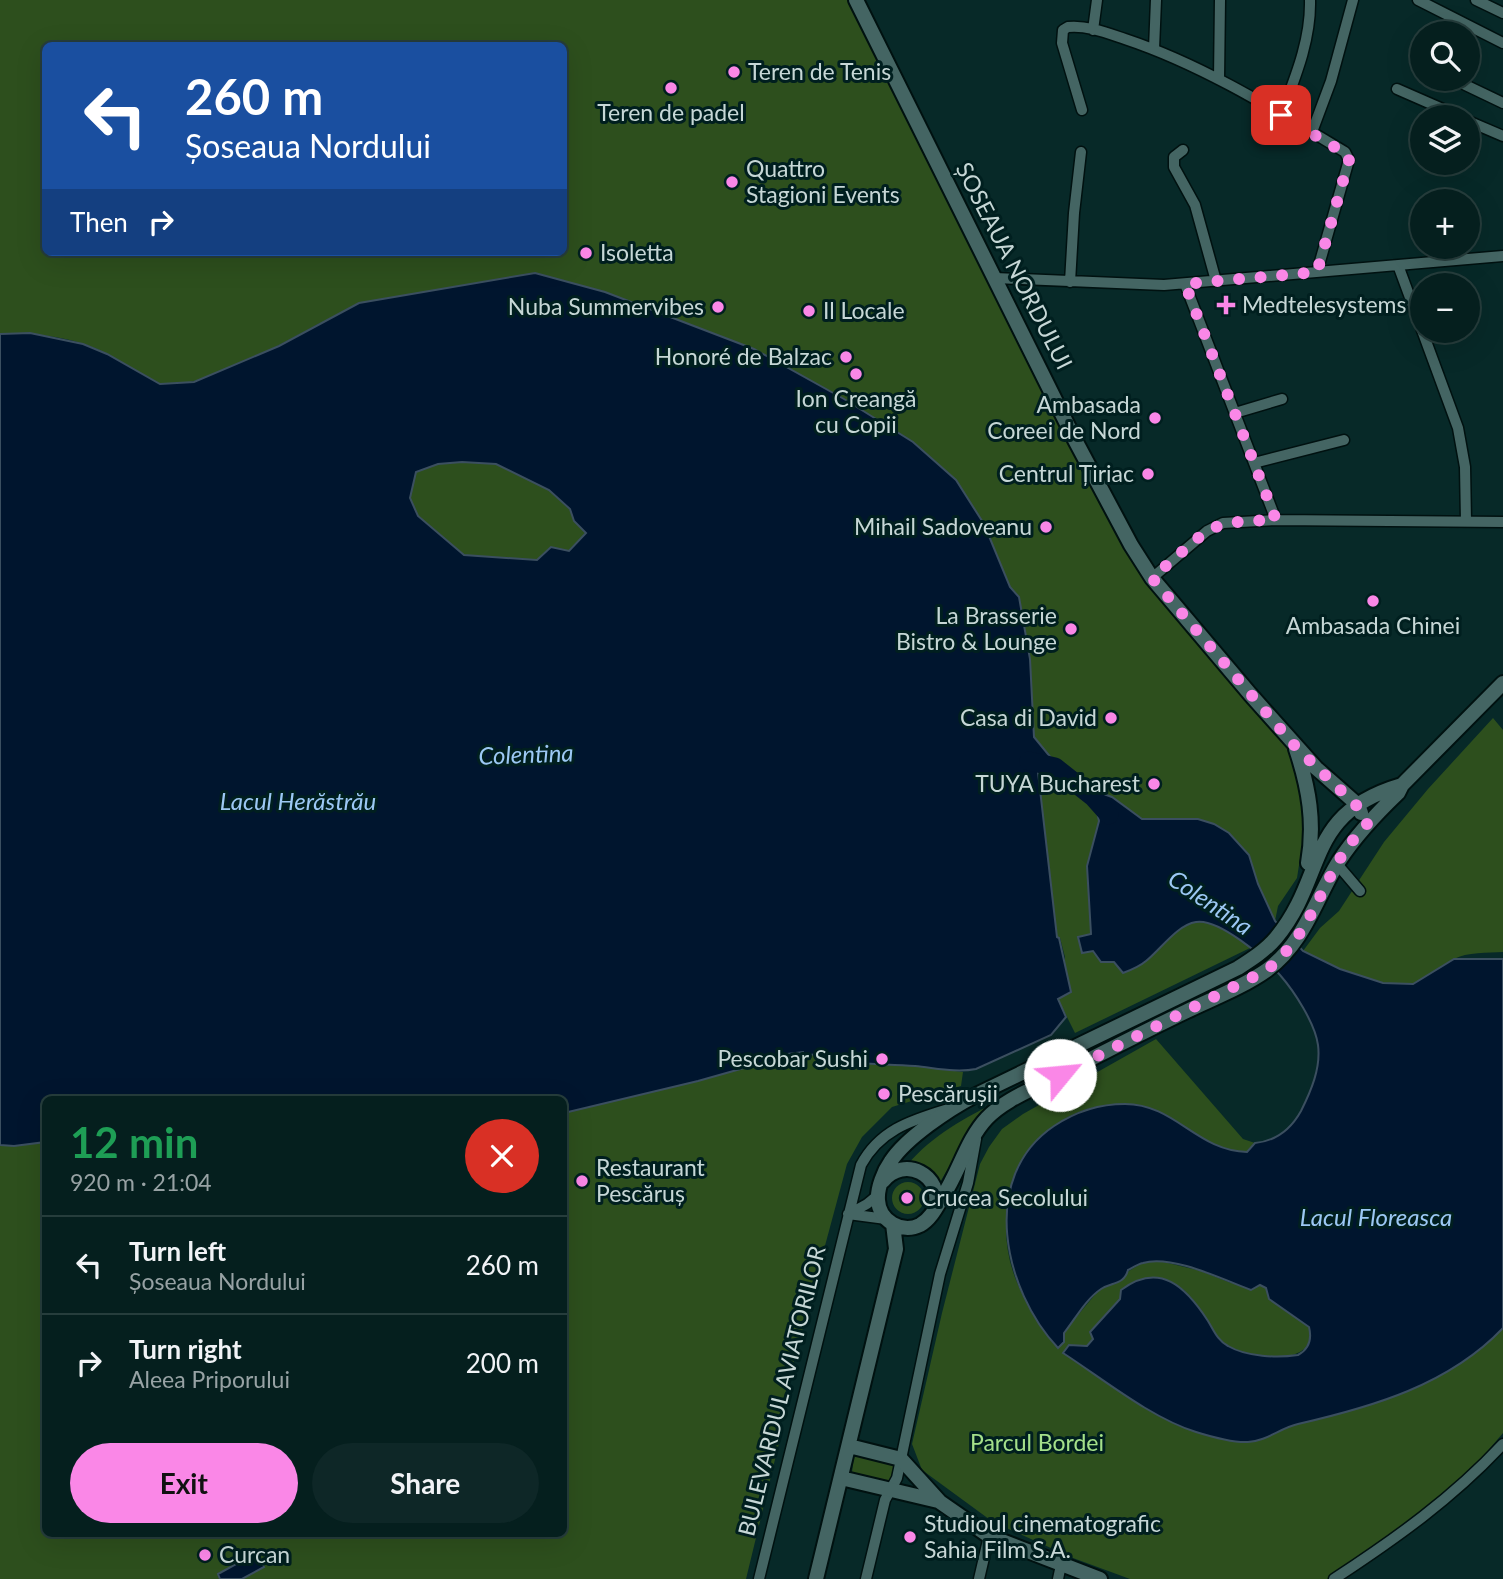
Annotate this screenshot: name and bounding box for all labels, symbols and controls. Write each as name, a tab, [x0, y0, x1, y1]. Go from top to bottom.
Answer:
map controls	[1410, 21, 1480, 343]
button: search	[1410, 21, 1480, 91]
place label: Teren de Tenis	[748, 57, 891, 85]
marker: Teren de Tenis	[726, 64, 742, 80]
text: 260 m	[185, 67, 323, 125]
icon: left	[70, 70, 161, 161]
marker: Teren de padel	[663, 80, 679, 96]
pin	[1251, 85, 1311, 145]
icon: arrive	[1262, 96, 1300, 134]
place label: Teren de padel	[597, 98, 745, 126]
button: layers	[1410, 105, 1480, 175]
text: Șoseaua Nordului	[185, 126, 431, 165]
place label: Quattro Stagioni Events	[746, 154, 900, 208]
street label: ȘOSEAUA NORDULUI	[951, 157, 1079, 374]
marker: Quattro Stagioni Events	[724, 174, 740, 190]
button: +	[1410, 189, 1480, 259]
icon: right	[142, 203, 180, 241]
text: Then	[70, 206, 128, 238]
place label: Isoletta	[600, 238, 674, 266]
marker: Isoletta	[578, 245, 594, 261]
button: −	[1410, 273, 1480, 343]
place label: Medtelesystems	[1242, 290, 1407, 318]
place label: Nuba Summervibes	[508, 292, 704, 320]
marker: Medtelesystems	[1216, 295, 1236, 315]
place label: Il Locale	[823, 296, 905, 324]
marker: Nuba Summervibes	[710, 299, 726, 315]
marker: Il Locale	[801, 303, 817, 319]
place label: Honoré de Balzac	[655, 342, 832, 370]
marker: Honoré de Balzac	[838, 349, 854, 365]
marker: Ion Creangă cu Copii	[848, 366, 864, 382]
place label: Ion Creangă cu Copii	[796, 384, 916, 438]
place label: Ambasada Coreei de Nord	[987, 390, 1141, 444]
marker: Ambasada Coreei de Nord	[1147, 410, 1163, 426]
place label: Centrul Țiriac	[999, 459, 1134, 487]
marker: Centrul Țiriac	[1140, 466, 1156, 482]
place label: Mihail Sadoveanu	[854, 512, 1032, 540]
marker: Mihail Sadoveanu	[1038, 519, 1054, 535]
marker: Ambasada Chinei	[1365, 593, 1381, 609]
place label: La Brasserie Bistro & Lounge	[896, 601, 1057, 655]
place label: Ambasada Chinei	[1286, 611, 1460, 639]
marker: La Brasserie Bistro & Lounge	[1063, 621, 1079, 637]
place label: Casa di David	[960, 703, 1097, 731]
marker: Casa di David	[1103, 710, 1119, 726]
water label: Colentina	[478, 737, 574, 770]
place label: TUYA Bucharest	[975, 769, 1141, 797]
marker: TUYA Bucharest	[1146, 776, 1162, 792]
water label: Lacul Herăstrău	[220, 786, 376, 815]
water label: Colentina	[1163, 863, 1258, 940]
position arrow	[1023, 1038, 1097, 1112]
place label: Pescobar Sushi	[717, 1044, 868, 1072]
marker: Pescobar Sushi	[874, 1051, 890, 1067]
place label: Pescărușii	[898, 1079, 998, 1107]
marker: Pescărușii	[876, 1086, 892, 1102]
text: 12 min	[70, 1117, 198, 1167]
button: close	[465, 1119, 539, 1193]
place label: Restaurant Pescăruș	[596, 1153, 706, 1207]
text: 920 m · 21:04	[70, 1168, 212, 1196]
marker: Restaurant Pescăruș	[574, 1173, 590, 1189]
place label: Crucea Secolului	[921, 1183, 1088, 1211]
marker: Crucea Secolului	[899, 1190, 915, 1206]
water label: Lacul Floreasca	[1300, 1202, 1452, 1231]
text: Turn left	[129, 1235, 226, 1267]
street label: BULEVARDUL AVIATORILOR	[731, 1242, 831, 1539]
icon: left	[70, 1246, 108, 1284]
text: 260 m	[466, 1249, 539, 1281]
text: Șoseaua Nordului	[129, 1267, 306, 1295]
text: Turn right	[129, 1333, 242, 1365]
icon: right	[70, 1344, 108, 1382]
text: 200 m	[466, 1347, 539, 1379]
text: Aleea Priporului	[129, 1365, 290, 1393]
park label: Parcul Bordei	[970, 1428, 1104, 1456]
button: Exit	[70, 1443, 298, 1523]
button: Share	[312, 1443, 539, 1523]
place label: Studioul cinematografic Sahia Film S.A.	[924, 1509, 1161, 1563]
marker: Studioul cinematografic Sahia Film S.A.	[902, 1529, 918, 1545]
place label: Curcan	[219, 1540, 290, 1568]
marker: Curcan	[197, 1547, 213, 1563]

